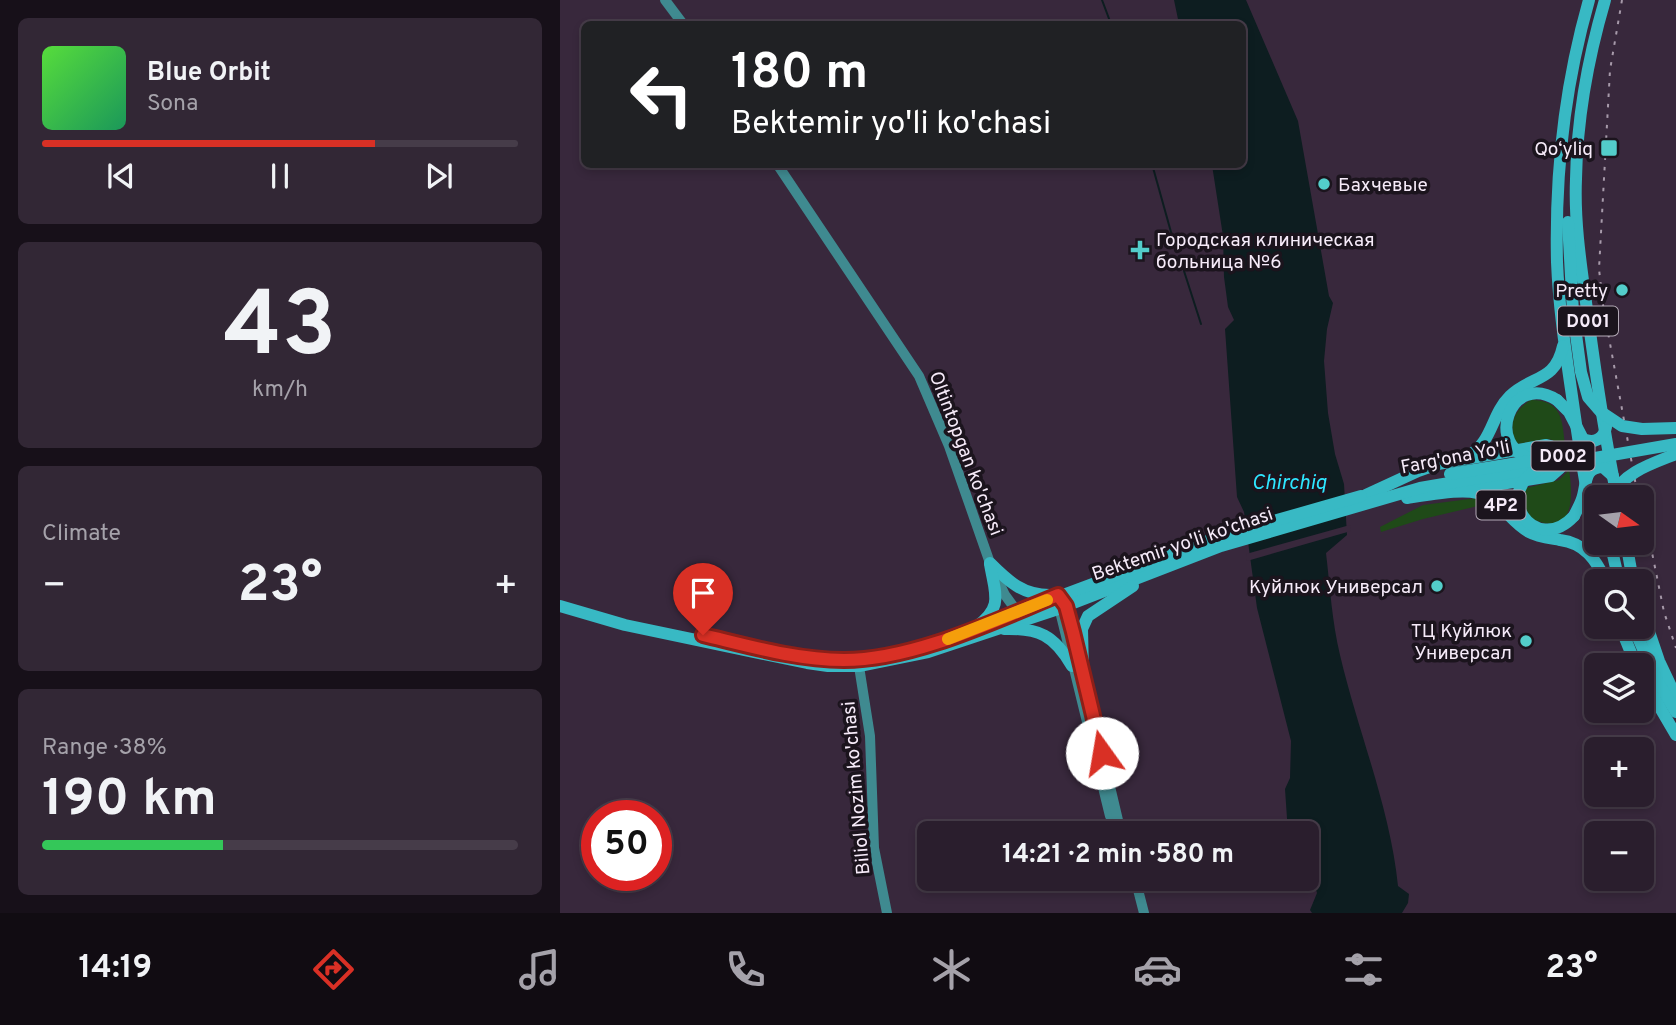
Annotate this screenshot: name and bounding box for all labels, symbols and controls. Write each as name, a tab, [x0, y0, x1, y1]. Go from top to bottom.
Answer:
text: 180 m	[731, 44, 868, 106]
icon: left	[616, 49, 707, 140]
text: Blue Orbit	[147, 57, 271, 90]
text: Sona	[147, 90, 198, 119]
text: Bektemir yo'li ko'chasi	[731, 105, 1051, 145]
place label: Qo‘yliq	[1534, 138, 1593, 162]
marker: Qo‘yliq	[1599, 138, 1619, 158]
icon: previous	[102, 157, 140, 195]
icon: pause	[261, 157, 299, 195]
icon: next	[420, 157, 458, 195]
place label: Бахчевые	[1338, 174, 1428, 198]
marker: Бахчевые	[1316, 176, 1332, 192]
place label: Городская клиническая больница №6	[1156, 229, 1375, 275]
marker: Городская клиническая больница №6	[1130, 240, 1150, 260]
text: 43	[223, 273, 337, 388]
place label: Pretty	[1555, 280, 1608, 304]
marker: Pretty	[1614, 282, 1630, 298]
road number: D001	[1558, 306, 1618, 335]
street label: Oltintopgan ko'chasi	[923, 368, 1007, 539]
text: km/h	[252, 376, 308, 405]
street label: Farg'ona Yo'li	[1399, 436, 1512, 480]
road number: D002	[1532, 442, 1594, 470]
water label: Chirchiq	[1252, 470, 1327, 497]
north arrow	[1584, 485, 1654, 555]
map controls	[1584, 485, 1654, 891]
road number: 4P2	[1476, 490, 1525, 520]
street label: Bektemir yo'li ko'chasi	[1089, 503, 1276, 587]
text: Climate	[42, 520, 121, 549]
text: 23°	[238, 554, 322, 620]
text: −	[42, 563, 67, 612]
text: +	[493, 563, 518, 612]
pin	[673, 563, 733, 635]
button: search	[1584, 569, 1654, 639]
icon: arrive	[684, 574, 722, 612]
place label: Куйлюк Универсал	[1249, 576, 1423, 600]
marker: Куйлюк Универсал	[1429, 578, 1445, 594]
place label: ТЦ Куйлюк Универсал	[1411, 620, 1512, 666]
marker: ТЦ Куйлюк Универсал	[1518, 633, 1534, 649]
button: layers	[1584, 653, 1654, 723]
street label: Biliol Nozim ko'chasi	[837, 700, 877, 876]
position arrow	[1065, 716, 1139, 790]
text: Range · 38%	[42, 734, 167, 763]
button: +	[1584, 737, 1654, 807]
text: 190 km	[42, 768, 217, 834]
speed limit sign: 50	[581, 800, 672, 891]
button: −	[1584, 821, 1654, 891]
text: 14:21 · 2 min · 580 m	[1002, 839, 1234, 872]
icon: directions	[309, 945, 358, 994]
icon: music	[515, 945, 564, 994]
icon: phone	[721, 945, 770, 994]
icon: climate	[927, 945, 976, 994]
icon: car	[1133, 945, 1182, 994]
icon: filters	[1339, 945, 1388, 994]
text: 14:19	[79, 949, 152, 989]
text: 23°	[1545, 949, 1597, 989]

